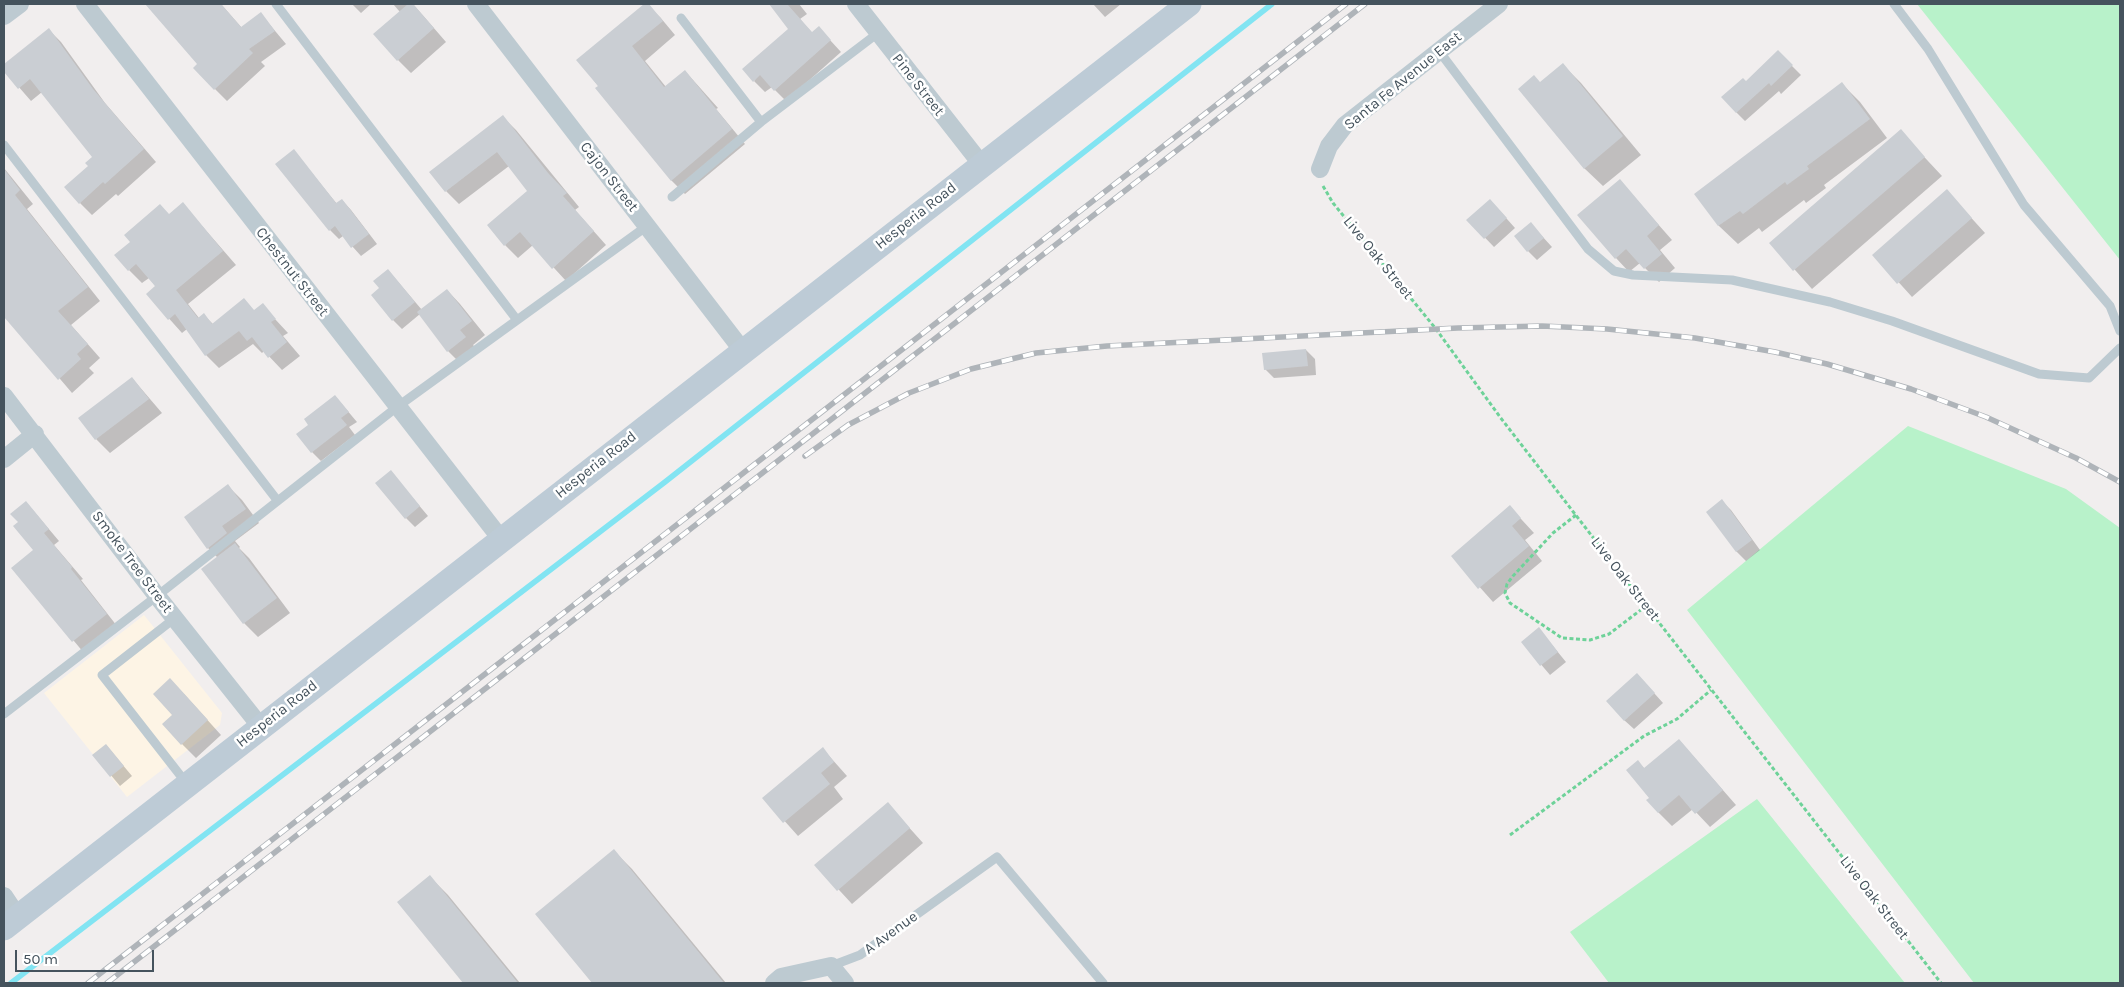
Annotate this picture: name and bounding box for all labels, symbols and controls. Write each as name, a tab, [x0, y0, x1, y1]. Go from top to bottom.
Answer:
street label: Santa Fe Avenue East	[1341, 28, 1465, 134]
street label: Pine Street	[888, 50, 948, 120]
street label: Cajon Street	[576, 138, 642, 216]
street label: Hesperia Road	[872, 179, 960, 253]
street label: Live Oak Street	[1339, 213, 1417, 303]
street label: Chestnut Street	[252, 224, 332, 320]
street label: Hesperia Road	[552, 428, 640, 502]
street label: Smoke Tree Street	[88, 507, 176, 617]
street label: Live Oak Street	[1587, 534, 1663, 624]
street label: Hesperia Road	[233, 677, 321, 751]
street label: Live Oak Street	[1836, 853, 1912, 943]
street label: A Avenue	[861, 908, 921, 958]
scale bar	[18, 940, 156, 972]
text: 50 m	[23, 950, 58, 968]

